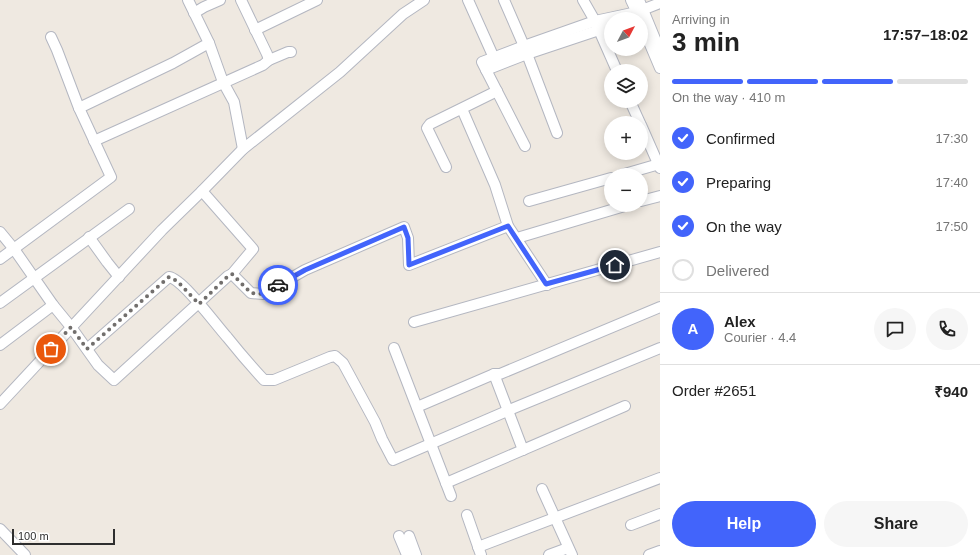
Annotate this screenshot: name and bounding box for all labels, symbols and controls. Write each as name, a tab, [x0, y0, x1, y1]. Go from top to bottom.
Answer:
north arrow	[604, 12, 648, 56]
map controls	[604, 12, 648, 212]
text: Arriving in	[672, 12, 730, 27]
text: 17:57–18:02	[883, 26, 968, 43]
text: 3 min	[672, 27, 740, 57]
button: layers	[604, 64, 648, 108]
text: On the way · 410 m	[672, 90, 785, 105]
button: +	[604, 116, 648, 160]
icon: check	[672, 127, 694, 149]
text: Confirmed	[706, 130, 775, 147]
text: 17:30	[935, 131, 968, 146]
button: −	[604, 168, 648, 212]
icon: check	[672, 171, 694, 193]
text: Preparing	[706, 174, 771, 191]
text: 17:40	[935, 175, 968, 190]
icon: check	[672, 215, 694, 237]
text: On the way	[706, 218, 782, 235]
text: 17:50	[935, 219, 968, 234]
pin	[598, 248, 632, 282]
icon: home	[604, 254, 626, 276]
text: Delivered	[706, 262, 769, 279]
courier	[258, 265, 298, 305]
icon: car	[267, 274, 289, 296]
button: chat	[874, 308, 916, 350]
button: phone	[926, 308, 968, 350]
text: Alex	[724, 313, 756, 330]
text: A	[688, 320, 698, 337]
text: Courier · 4.4	[724, 330, 796, 345]
pin	[34, 332, 68, 366]
icon: bag	[40, 338, 62, 360]
text: Order #2651	[672, 382, 756, 399]
text: ₹940	[934, 383, 968, 400]
button: Help	[672, 501, 816, 547]
button: Share	[824, 501, 968, 547]
scale bar	[12, 527, 115, 546]
text: 100 m	[18, 530, 49, 542]

